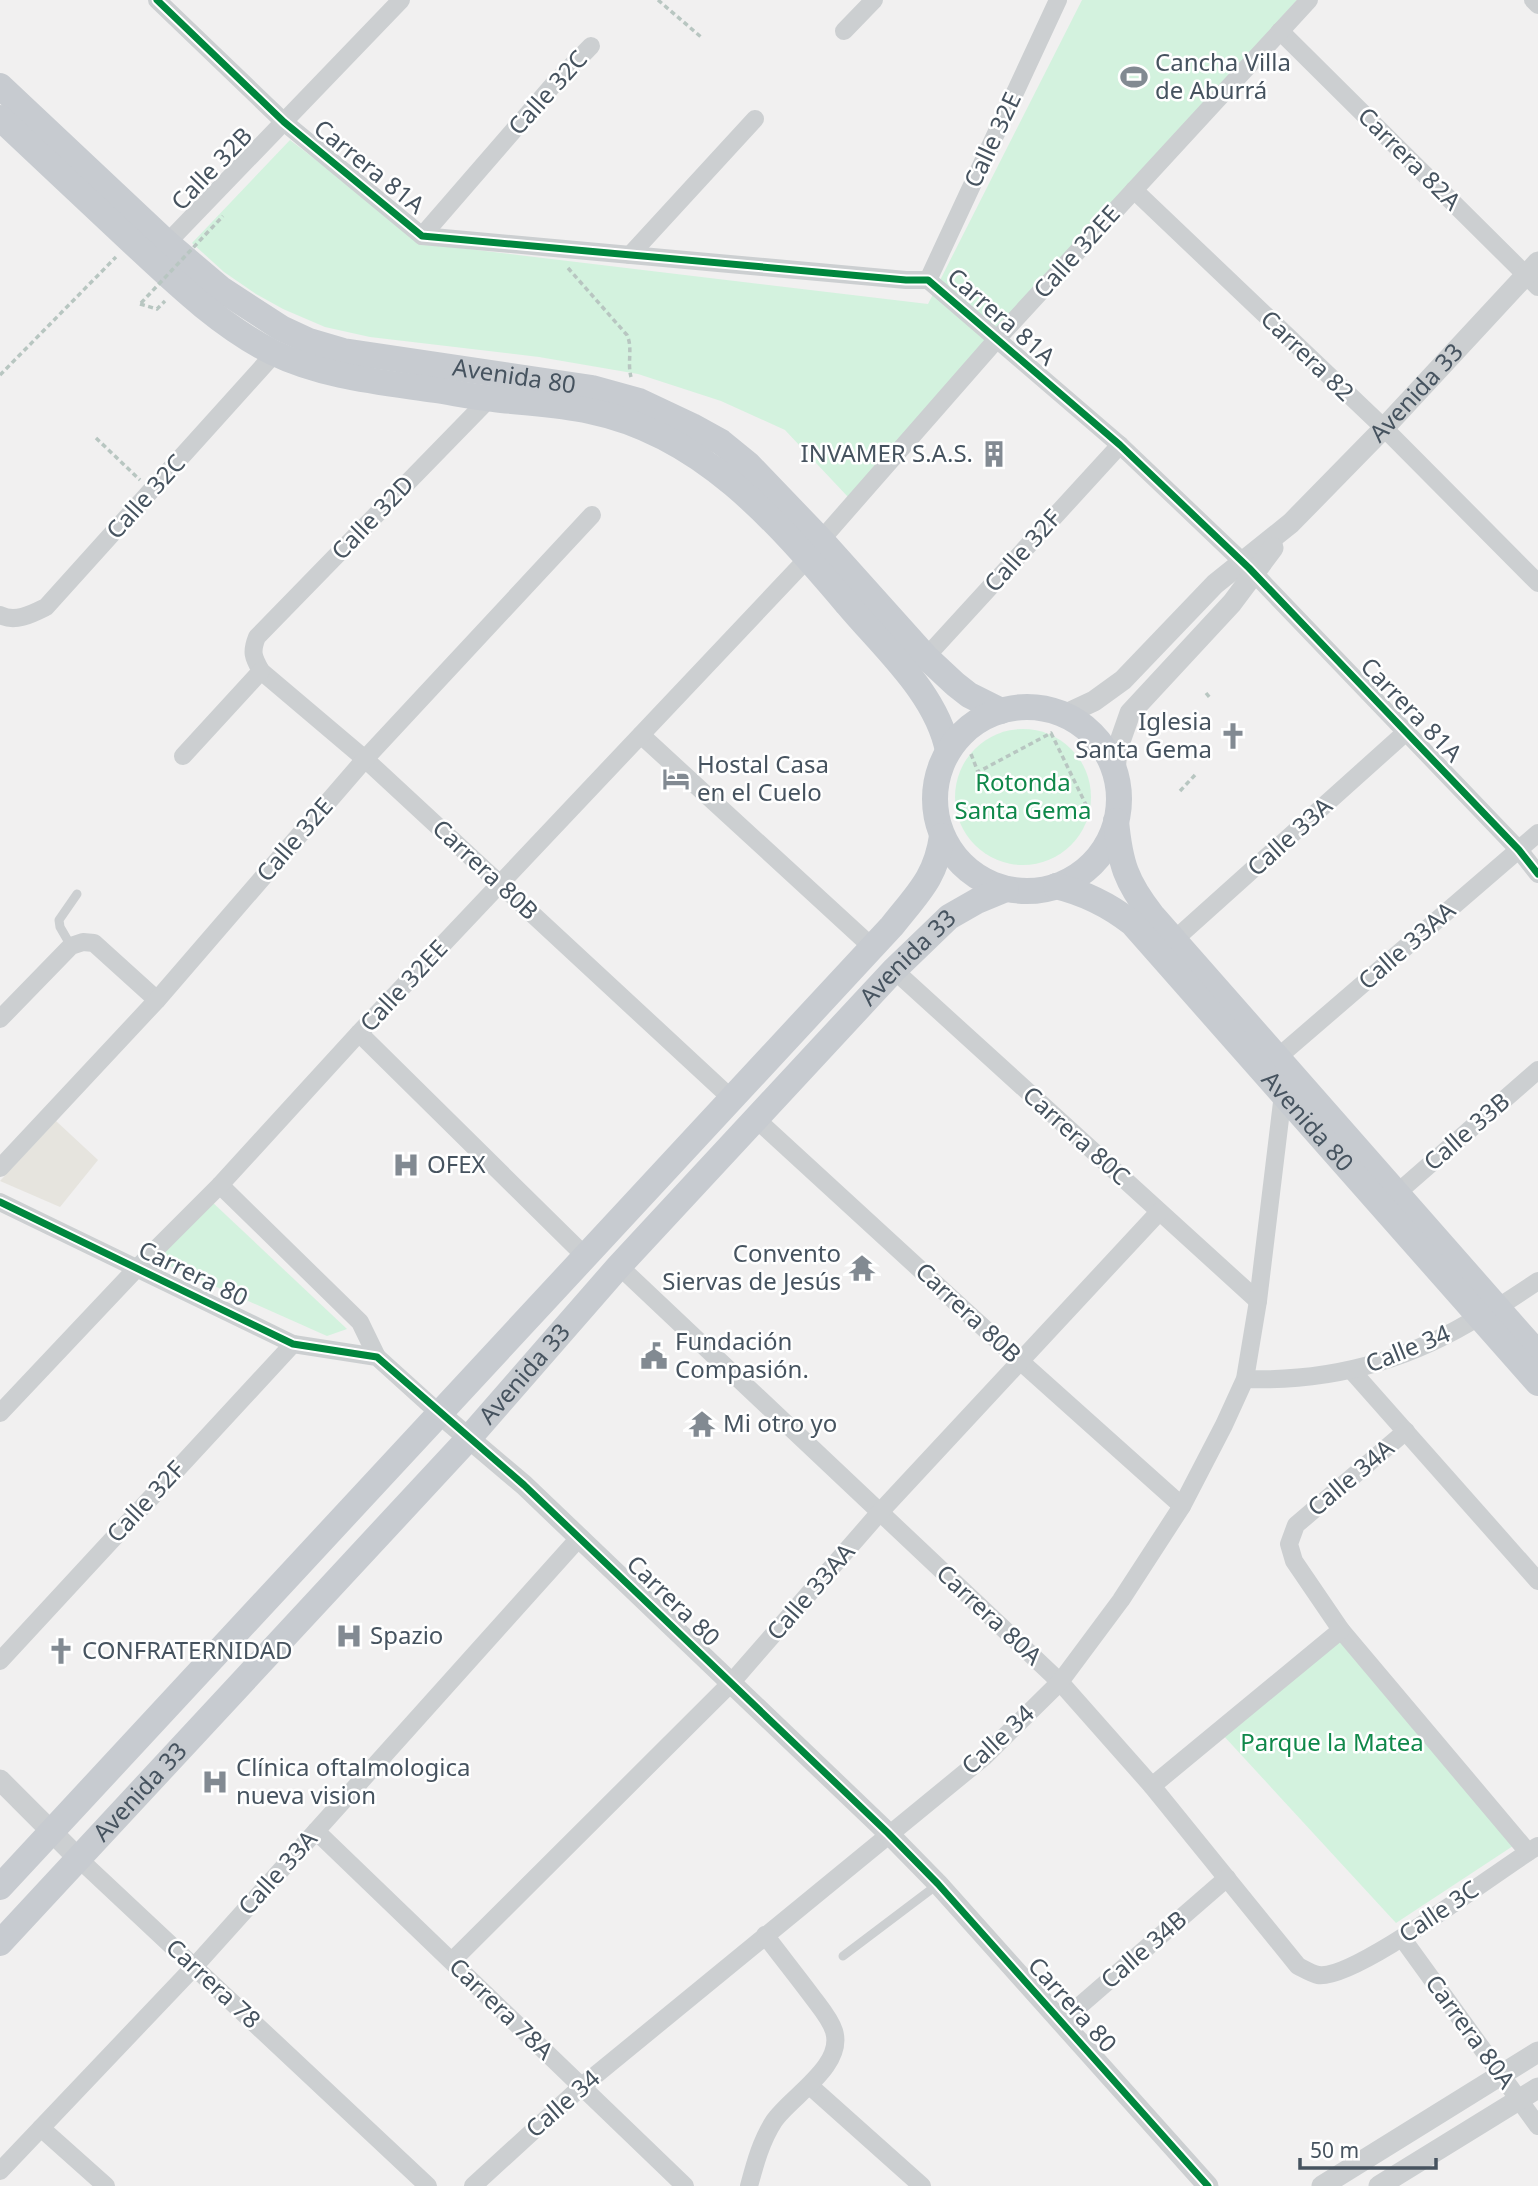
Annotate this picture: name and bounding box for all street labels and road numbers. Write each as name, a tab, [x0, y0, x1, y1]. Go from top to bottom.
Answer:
street label: Calle 32C	[500, 43, 594, 141]
street label: Calle 32E	[955, 86, 1028, 192]
street label: Carrera 82A	[1351, 99, 1469, 217]
street label: Carrera 81A	[308, 111, 433, 221]
street label: Calle 32B	[163, 119, 259, 217]
street label: Calle 32EE	[1025, 197, 1127, 305]
street label: Carrera 81A	[941, 260, 1064, 373]
street label: Carrera 82	[1254, 302, 1362, 408]
street label: Avenida 33	[1361, 335, 1470, 449]
street label: Avenida 80	[451, 350, 578, 400]
street label: Calle 32C	[98, 447, 192, 545]
street label: Calle 32D	[323, 467, 421, 566]
street label: Calle 32F	[976, 502, 1068, 598]
street label: Carrera 81A	[1354, 649, 1471, 769]
street label: Calle 33A	[1239, 789, 1339, 883]
street label: Calle 32E	[248, 790, 340, 888]
street label: Carrera 80B	[426, 811, 546, 927]
street label: Calle 33AA	[1350, 893, 1462, 996]
street label: Avenida 33	[851, 901, 962, 1012]
street label: Calle 32EE	[352, 932, 454, 1038]
street label: Avenida 80	[1255, 1063, 1362, 1178]
street label: Carrera 80C	[1016, 1078, 1138, 1192]
street label: Calle 33B	[1416, 1084, 1516, 1177]
street label: Carrera 80	[133, 1232, 254, 1313]
street label: Carrera 80B	[909, 1254, 1029, 1370]
street label: Avenida 33	[470, 1315, 577, 1431]
street label: Calle 34	[1360, 1316, 1455, 1379]
street label: Calle 34A	[1300, 1430, 1401, 1523]
street label: Calle 32F	[98, 1453, 191, 1549]
street label: Calle 33AA	[758, 1535, 862, 1647]
street label: Carrera 80	[620, 1547, 728, 1653]
street label: Carrera 80A	[930, 1556, 1051, 1672]
street label: Calle 34	[953, 1697, 1041, 1781]
street label: Avenida 33	[85, 1734, 193, 1848]
street label: Calle 33A	[230, 1822, 324, 1922]
street label: Calle 3C	[1392, 1872, 1485, 1950]
street label: Calle 34B	[1093, 1902, 1193, 1995]
street label: Carrera 78	[160, 1931, 268, 2035]
street label: Carrera 80	[1021, 1949, 1125, 2059]
street label: Carrera 78A	[443, 1950, 562, 2067]
street label: Carrera 80A	[1419, 1967, 1524, 2095]
street label: Calle 34	[518, 2061, 606, 2144]

